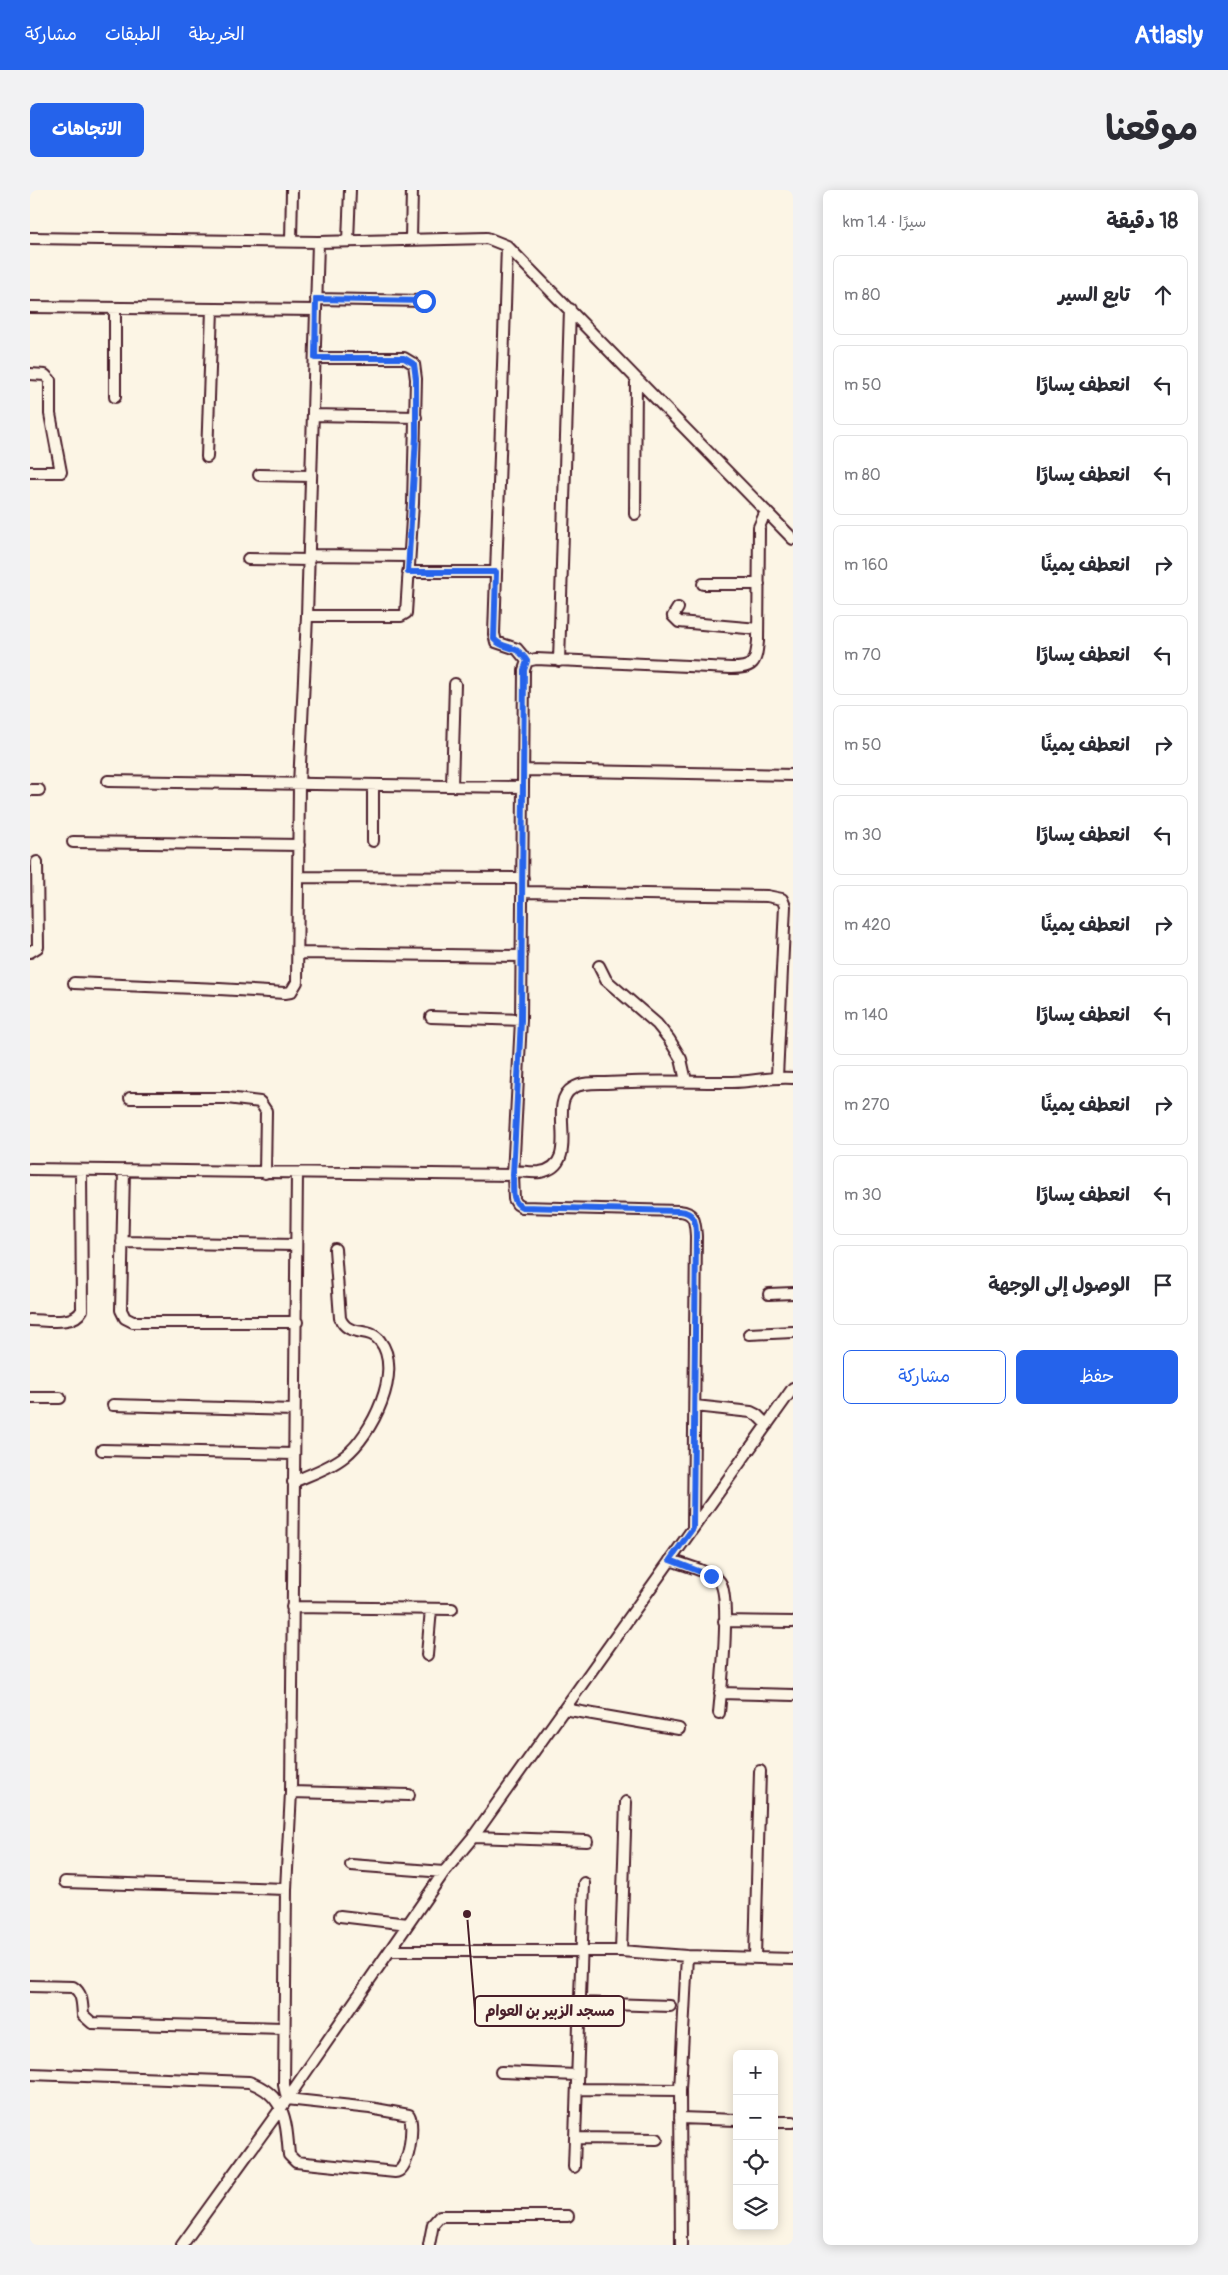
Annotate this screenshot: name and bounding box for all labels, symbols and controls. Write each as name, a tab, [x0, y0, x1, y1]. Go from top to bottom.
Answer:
text: Atlasly	[1134, 21, 1203, 50]
text: مشاركة	[25, 23, 77, 46]
text: الطبقات	[105, 23, 161, 46]
text: الخريطة	[189, 23, 245, 46]
button: الاتجاهات	[30, 103, 144, 157]
text: موقعنا	[1105, 107, 1198, 151]
text: 18 دقيقة	[1106, 208, 1178, 235]
text: سيرًا · 1.4 km	[843, 212, 926, 232]
icon: ahead	[1149, 281, 1177, 309]
text: تابع السير	[1058, 283, 1130, 307]
text: 80 m	[844, 285, 881, 305]
route start	[413, 290, 436, 313]
icon: left	[1149, 371, 1177, 399]
text: انعطف يسارًا	[1036, 373, 1130, 397]
text: 50 m	[844, 375, 881, 395]
icon: left	[1149, 461, 1177, 489]
text: انعطف يسارًا	[1036, 463, 1130, 487]
text: 80 m	[844, 465, 881, 485]
icon: right	[1149, 551, 1177, 579]
text: انعطف يمينًا	[1041, 553, 1130, 577]
text: 160 m	[844, 555, 888, 575]
icon: left	[1149, 641, 1177, 669]
text: انعطف يسارًا	[1036, 643, 1130, 667]
text: 70 m	[844, 645, 881, 665]
icon: right	[1149, 731, 1177, 759]
text: انعطف يمينًا	[1041, 733, 1130, 757]
text: 50 m	[844, 735, 881, 755]
icon: left	[1149, 821, 1177, 849]
text: انعطف يسارًا	[1036, 823, 1130, 847]
text: 30 m	[844, 825, 882, 845]
icon: right	[1149, 911, 1177, 939]
text: انعطف يمينًا	[1041, 913, 1130, 937]
text: 420 m	[844, 915, 891, 935]
icon: left	[1149, 1001, 1177, 1029]
text: انعطف يسارًا	[1036, 1003, 1130, 1027]
text: 140 m	[844, 1005, 888, 1025]
icon: right	[1149, 1091, 1177, 1119]
text: انعطف يمينًا	[1041, 1093, 1130, 1117]
text: 270 m	[844, 1095, 890, 1115]
icon: left	[1149, 1181, 1177, 1209]
text: انعطف يسارًا	[1036, 1183, 1130, 1207]
text: 30 m	[844, 1185, 882, 1205]
icon: arrive	[1149, 1271, 1177, 1299]
text: الوصول إلى الوجهة	[988, 1273, 1130, 1297]
button: مشاركة	[843, 1350, 1006, 1404]
button: حفظ	[1016, 1350, 1178, 1404]
route end	[700, 1565, 723, 1588]
callout: مسجد الزبير بن العوام	[475, 1996, 624, 2026]
text: مسجد الزبير بن العوام	[485, 2002, 615, 2022]
map controls	[733, 2050, 778, 2230]
button: +	[733, 2050, 778, 2095]
button: −	[733, 2095, 778, 2140]
button: locate	[733, 2140, 778, 2185]
button: layers	[733, 2185, 778, 2230]

